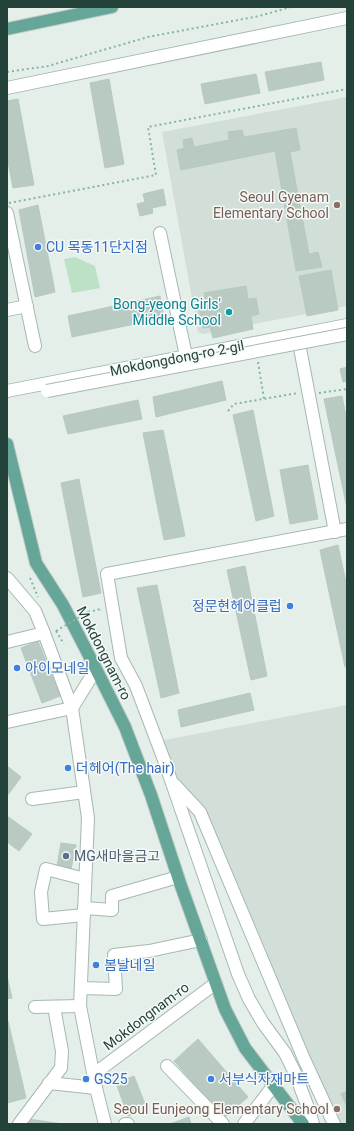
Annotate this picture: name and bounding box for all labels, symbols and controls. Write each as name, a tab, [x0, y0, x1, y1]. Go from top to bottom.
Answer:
place label: Seoul Gyenam Elementary School	[213, 189, 329, 221]
marker: Seoul Gyenam Elementary School	[332, 200, 342, 210]
place label: CU 목동11단지점	[46, 239, 148, 255]
marker: CU 목동11단지점	[33, 242, 43, 252]
place label: Bong-yeong Girls' Middle School	[113, 296, 221, 328]
marker: Bong-yeong Girls' Middle School	[224, 307, 234, 317]
street label: Mokdongdong-ro 2-gil	[109, 337, 245, 379]
place label: 정문현헤어클럽	[192, 598, 282, 614]
marker: 정문현헤어클럽	[285, 601, 295, 611]
street label: Mokdongnam-ro	[74, 604, 134, 702]
place label: 아이모네일	[25, 660, 89, 676]
marker: 아이모네일	[12, 663, 22, 673]
place label: 더헤어(The hair)	[76, 760, 175, 777]
marker: 더헤어(The hair)	[63, 763, 73, 773]
place label: MG새마을금고	[74, 848, 160, 864]
marker: MG새마을금고	[61, 851, 71, 861]
place label: 봄날네일	[104, 957, 156, 973]
marker: 봄날네일	[91, 960, 101, 970]
street label: Mokdongnam-ro	[100, 979, 192, 1053]
place label: GS25	[94, 1071, 128, 1087]
place label: 서부식자재마트	[219, 1071, 309, 1087]
marker: GS25	[81, 1074, 91, 1084]
marker: 서부식자재마트	[206, 1074, 216, 1084]
place label: Seoul Eunjeong Elementary School	[113, 1101, 329, 1117]
marker: Seoul Eunjeong Elementary School	[332, 1104, 342, 1114]

